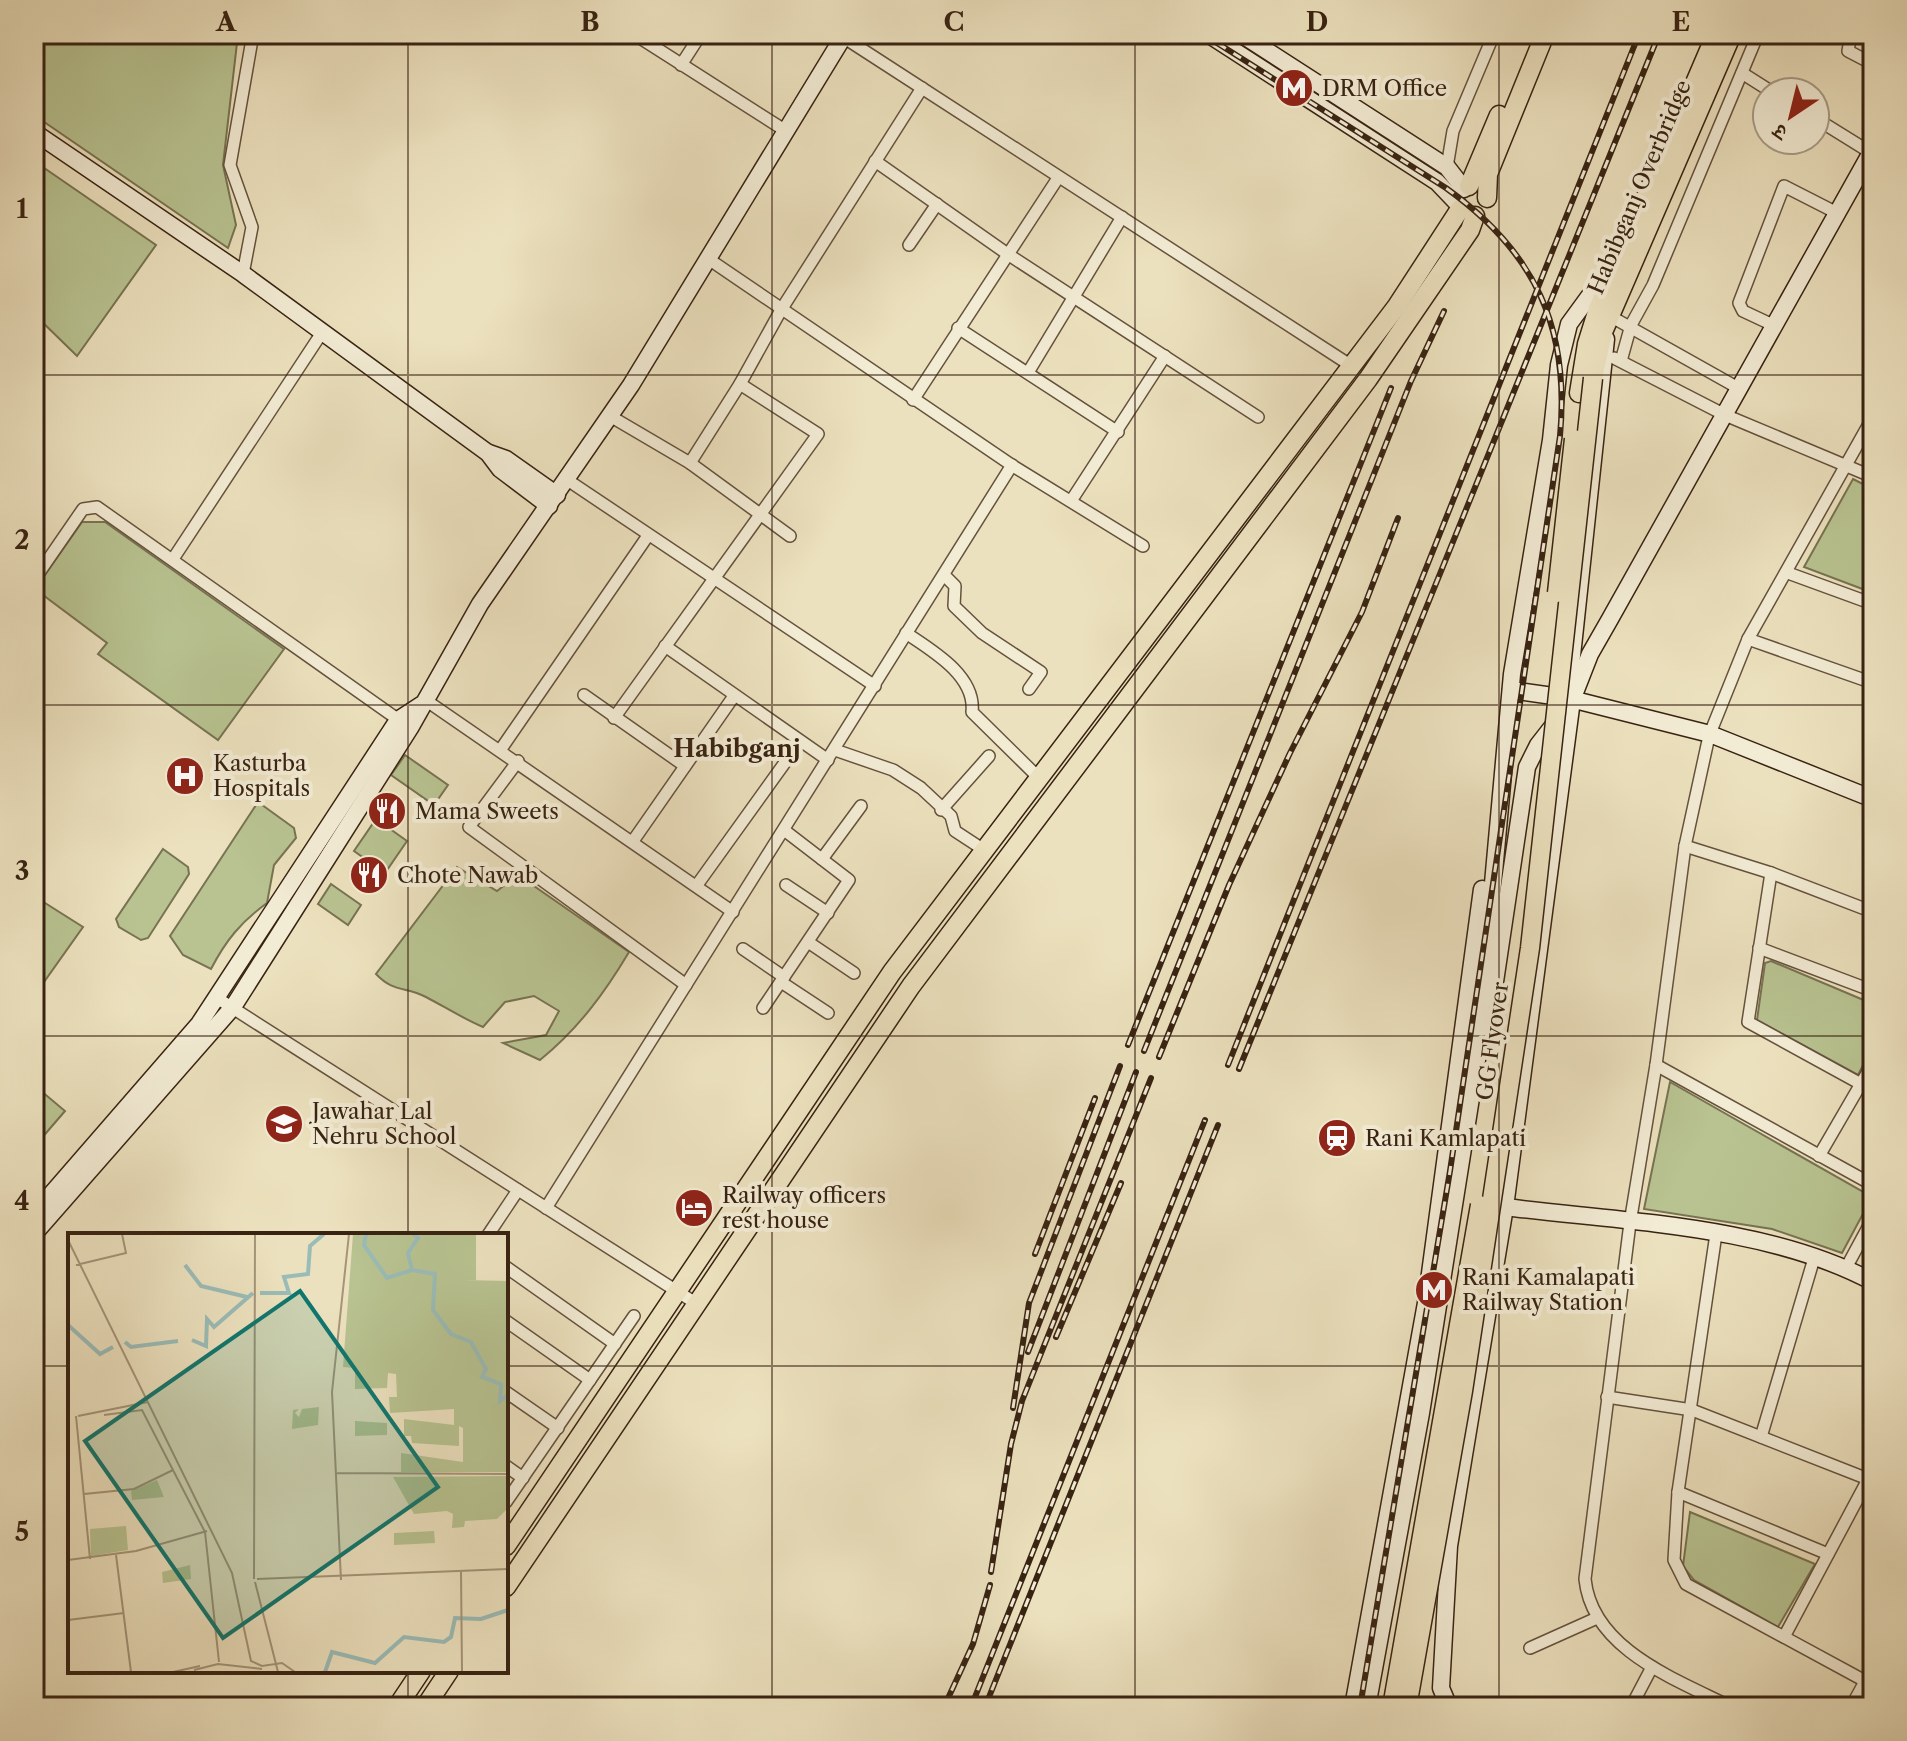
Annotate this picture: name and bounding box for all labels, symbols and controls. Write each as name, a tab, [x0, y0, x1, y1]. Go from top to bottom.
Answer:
text: A	[215, 6, 237, 38]
text: B	[580, 6, 600, 38]
text: C	[944, 6, 964, 38]
text: D	[1306, 6, 1328, 38]
text: E	[1672, 6, 1690, 38]
metro station icon: DRM Office	[1273, 67, 1315, 109]
place label: DRM Office	[1322, 75, 1447, 102]
street label: Habibganj Overbridge	[1582, 76, 1697, 298]
north arrow	[1751, 76, 1831, 156]
text: उ	[1766, 117, 1794, 147]
text: 1	[16, 193, 28, 225]
text: 2	[14, 524, 30, 556]
district label: Habibganj	[673, 734, 801, 763]
place label: Kasturba Hospitals	[213, 750, 310, 802]
hospital icon: Kasturba Hospitals	[164, 755, 206, 797]
restaurant icon: Mama Sweets	[366, 790, 408, 832]
place label: Mama Sweets	[415, 798, 559, 825]
restaurant icon: Chote Nawab	[348, 854, 390, 896]
text: 3	[15, 855, 29, 887]
place label: Chote Nawab	[397, 862, 538, 889]
street label: GG Flyover	[1471, 980, 1514, 1102]
place label: Jawahar Lal Nehru School	[309, 1098, 457, 1150]
school or university icon: Jawahar Lal Nehru School	[263, 1103, 305, 1145]
station icon: Rani Kamlapati	[1316, 1117, 1358, 1159]
place label: Rani Kamlapati	[1365, 1125, 1526, 1152]
place label: Railway officers rest house	[722, 1182, 886, 1234]
text: 4	[14, 1185, 30, 1217]
hotel icon: Railway officers rest house	[673, 1187, 715, 1229]
inset map	[68, 1233, 508, 1673]
place label: Rani Kamalapati Railway Station	[1462, 1264, 1635, 1316]
metro station icon: Rani Kamalapati Railway Station	[1413, 1269, 1455, 1311]
text: 5	[15, 1516, 29, 1548]

